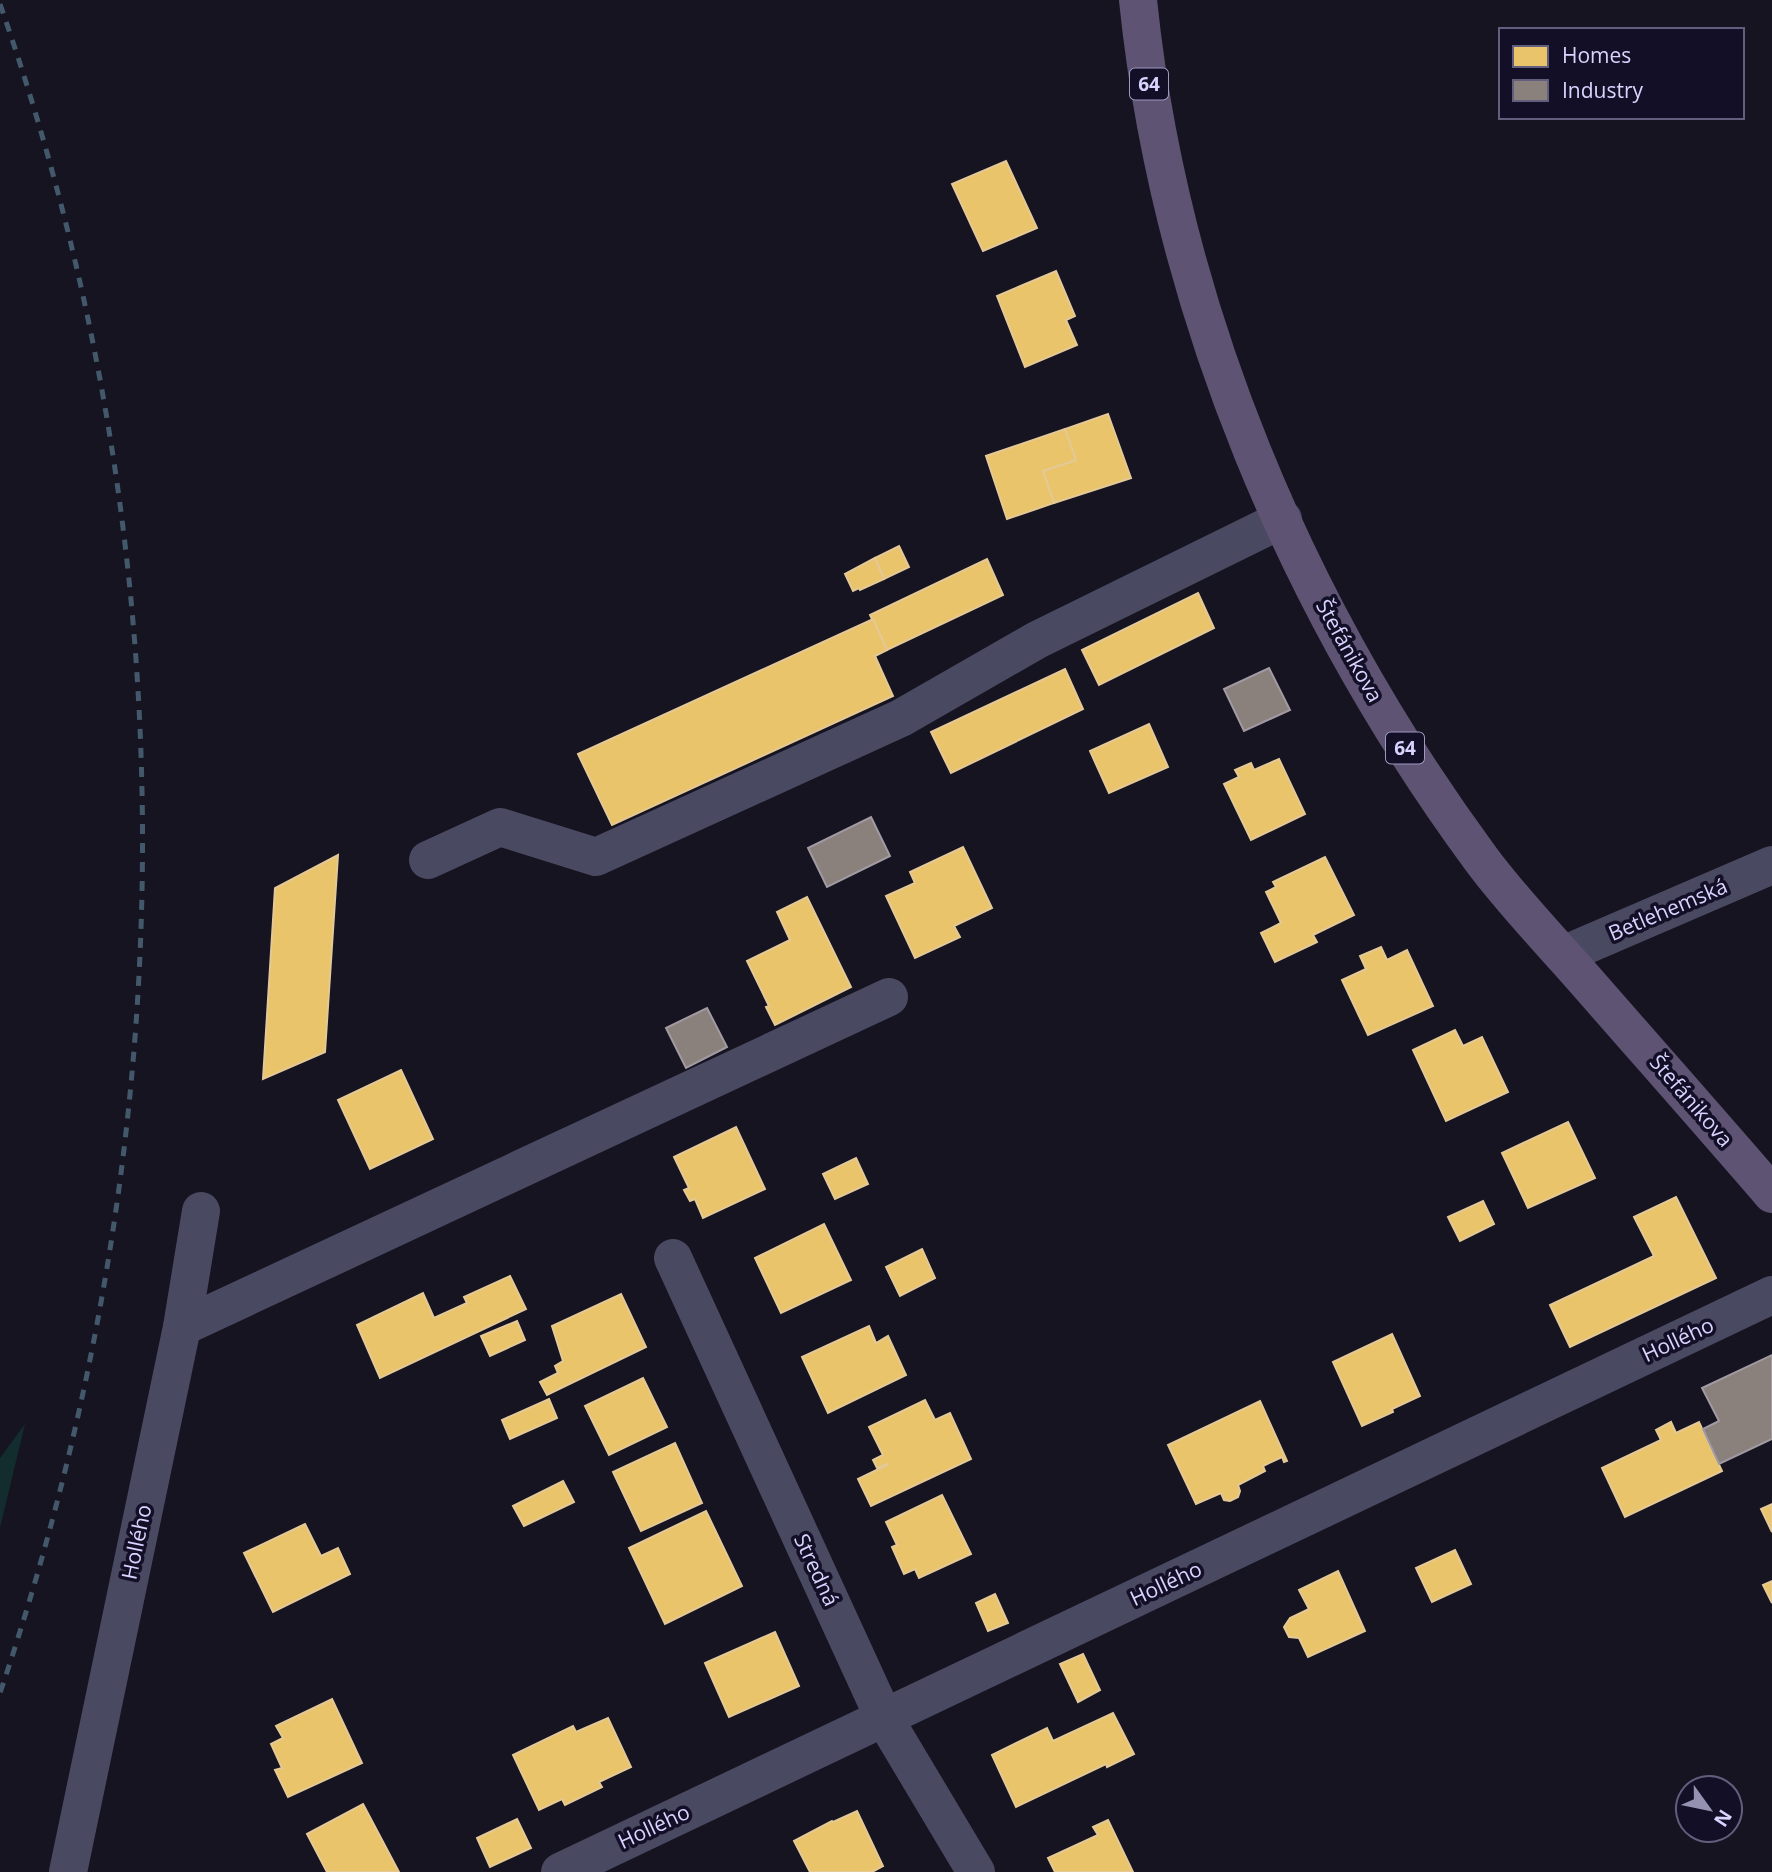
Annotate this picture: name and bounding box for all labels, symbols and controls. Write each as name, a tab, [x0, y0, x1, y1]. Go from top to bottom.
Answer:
legend	[1499, 28, 1744, 119]
text: Homes	[1562, 41, 1631, 69]
road number: 64	[1130, 68, 1168, 100]
text: Industry	[1562, 76, 1644, 104]
street label: Štefánikova	[1310, 594, 1390, 707]
road number: 64	[1386, 733, 1424, 764]
street label: Betlehemská	[1604, 871, 1731, 947]
street label: Štefánikova	[1644, 1048, 1740, 1152]
street label: Hollého	[1637, 1310, 1718, 1368]
street label: Hollého	[114, 1502, 158, 1582]
street label: Stredná	[788, 1529, 846, 1610]
street label: Hollého	[1125, 1554, 1206, 1612]
north arrow	[1674, 1774, 1744, 1844]
street label: Hollého	[613, 1797, 694, 1855]
text: N	[1708, 1805, 1738, 1832]

